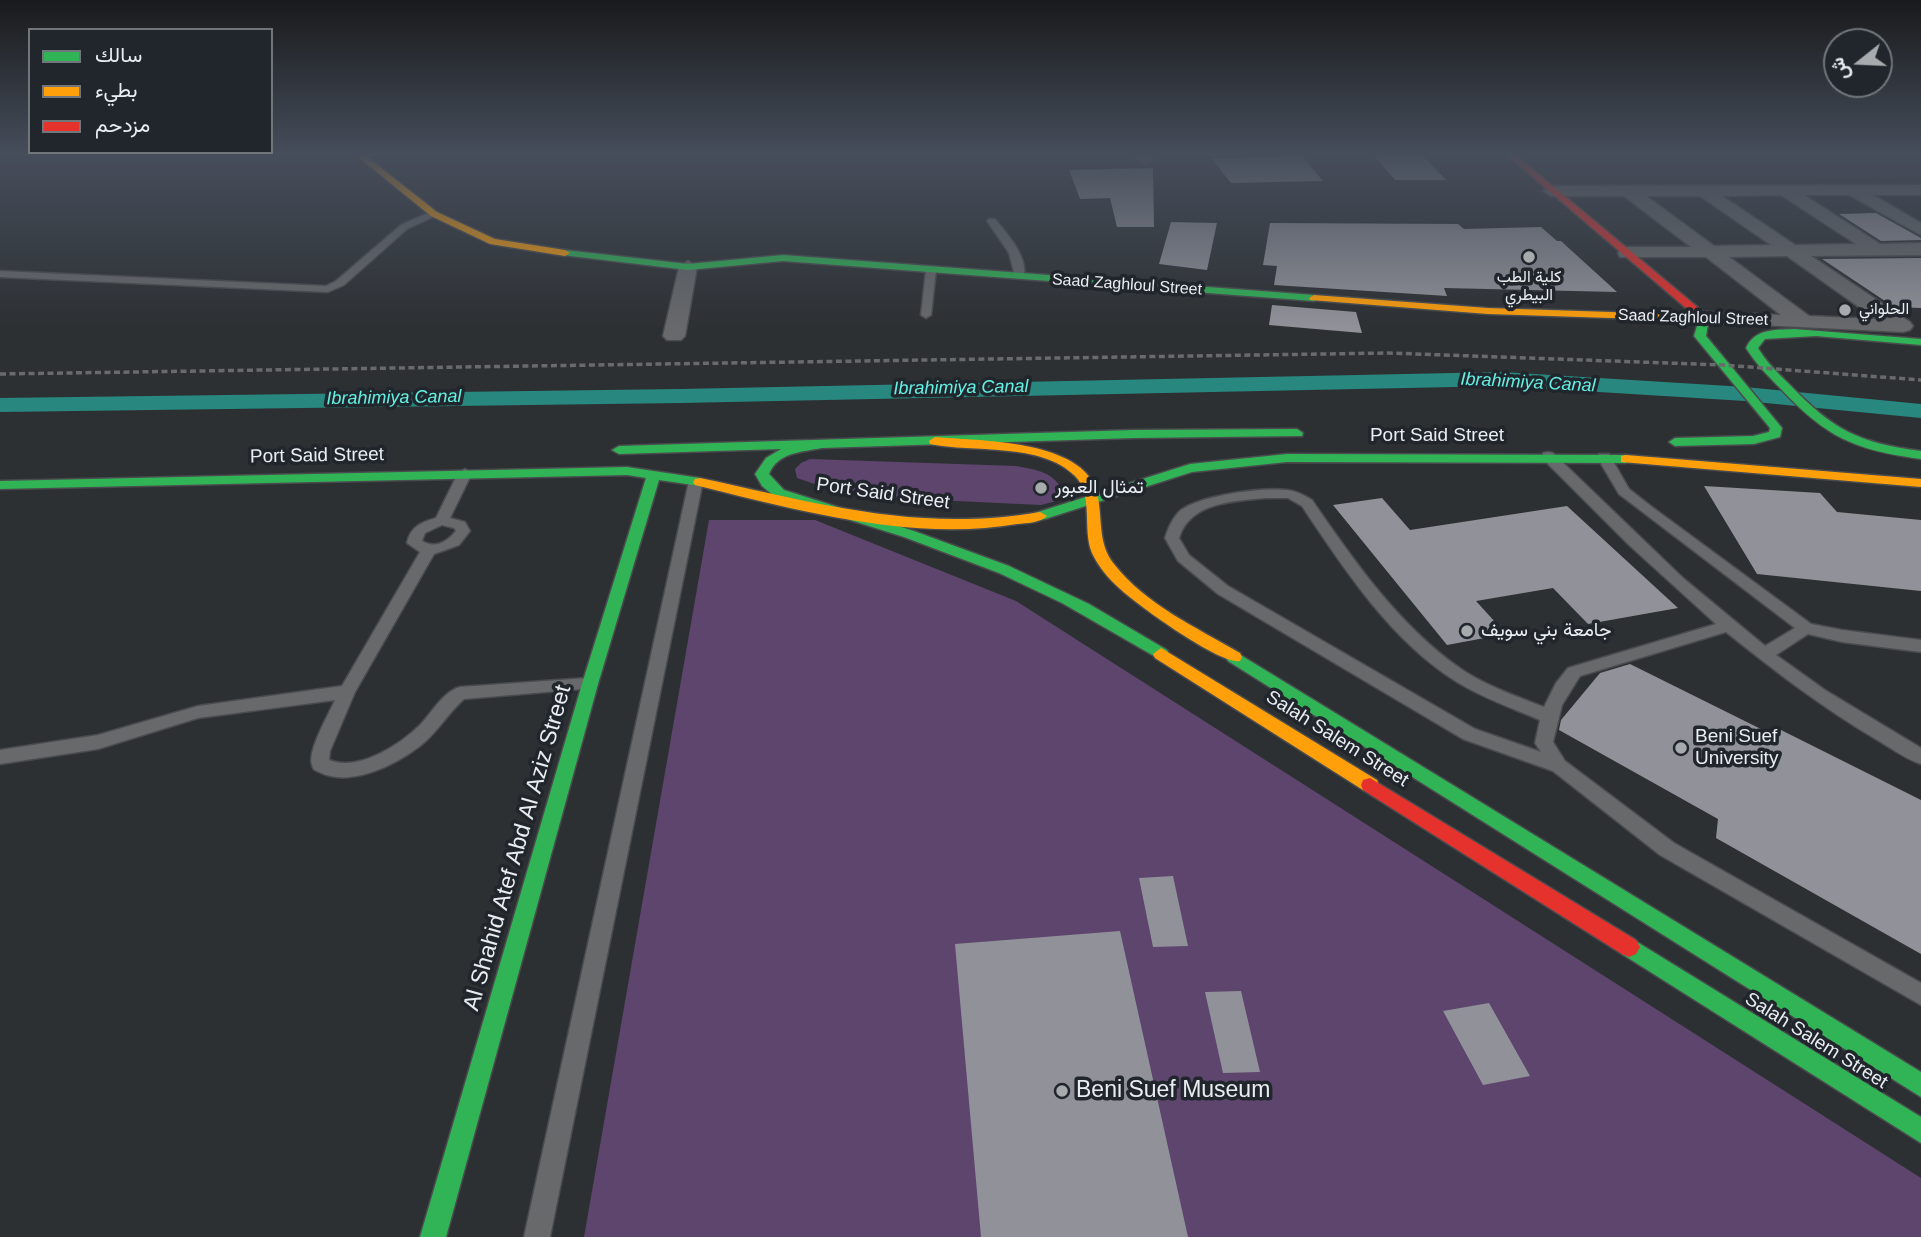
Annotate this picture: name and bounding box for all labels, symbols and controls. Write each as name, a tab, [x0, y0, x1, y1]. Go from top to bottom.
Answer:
legend	[28, 28, 273, 154]
north arrow	[1823, 28, 1893, 98]
text: سالك	[95, 43, 142, 66]
text: ش	[1826, 55, 1853, 83]
text: بطيء	[95, 78, 138, 101]
text: مزدحم	[95, 113, 150, 136]
marker: كلية الطب البيطري	[1521, 249, 1537, 265]
place label: كلية الطب البيطري	[1497, 268, 1561, 306]
street label: Saad Zaghloul Street	[1051, 270, 1203, 300]
place label: الحلواني	[1859, 300, 1909, 320]
marker: الحلواني	[1837, 302, 1853, 318]
street label: Saad Zaghloul Street	[1618, 306, 1768, 330]
water label: Ibrahimiya Canal	[1460, 369, 1596, 397]
water label: Ibrahimiya Canal	[893, 376, 1029, 400]
water label: Ibrahimiya Canal	[326, 386, 462, 410]
street label: Port Said Street	[1370, 425, 1504, 447]
street label: Port Said Street	[250, 443, 384, 469]
street label: Port Said Street	[815, 473, 951, 515]
place label: تمثال العبور	[1055, 477, 1144, 499]
marker: تمثال العبور	[1033, 480, 1049, 496]
place label: جامعة بني سويف	[1481, 620, 1611, 642]
marker: جامعة بني سويف	[1459, 623, 1475, 639]
street label: Al Shahid Atef Abd Al Aziz Street	[458, 682, 578, 1014]
street label: Salah Salem Street	[1262, 686, 1412, 792]
place label: Beni Suef University	[1695, 726, 1778, 770]
marker: Beni Suef University	[1673, 740, 1689, 756]
street label: Salah Salem Street	[1741, 988, 1891, 1094]
place label: Beni Suef Museum	[1076, 1077, 1270, 1105]
marker: Beni Suef Museum	[1054, 1083, 1070, 1099]

